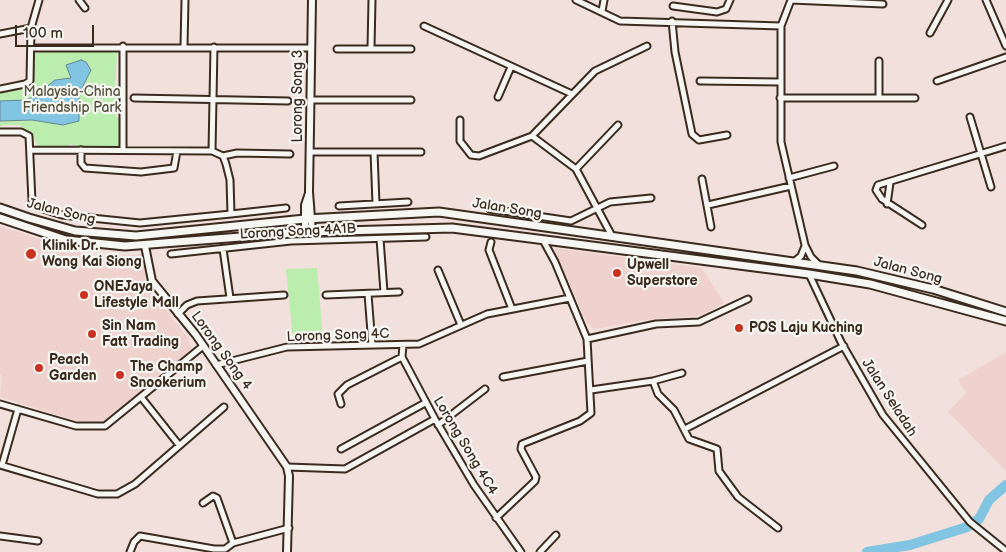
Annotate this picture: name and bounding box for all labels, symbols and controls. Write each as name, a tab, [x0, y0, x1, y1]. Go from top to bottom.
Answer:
scale bar	[18, 15, 96, 47]
text: 100 m	[23, 24, 63, 43]
street label: Lorong Song 3	[290, 50, 306, 142]
park label: Malaysia-China Friendship Park	[23, 84, 121, 116]
street label: Jalan Song	[25, 195, 97, 229]
street label: Jalan Song	[471, 195, 543, 223]
street label: Lorong Song 4A1B	[239, 221, 357, 243]
place label: Klinik Dr. Wong Kai Siong	[42, 238, 142, 270]
marker: Klinik Dr. Wong Kai Siong	[24, 247, 38, 261]
street label: Jalan Song	[872, 254, 944, 288]
place label: Upwell Superstore	[627, 257, 698, 290]
marker: Upwell Superstore	[611, 267, 623, 279]
place label: ONEJaya Lifestyle Mall	[94, 279, 179, 312]
marker: ONEJaya Lifestyle Mall	[78, 289, 90, 301]
street label: Lorong Song 4	[187, 309, 255, 393]
place label: Sin Nam Fatt Trading	[102, 318, 179, 351]
place label: POS Laju Kuching	[749, 320, 863, 336]
marker: POS Laju Kuching	[733, 322, 745, 334]
street label: Lorong Song 4C	[286, 326, 390, 346]
marker: Sin Nam Fatt Trading	[86, 328, 98, 340]
place label: Peach Garden	[49, 352, 97, 384]
street label: Jalan Seladah	[858, 356, 920, 440]
place label: The Champ Snookerium	[130, 359, 206, 392]
marker: Peach Garden	[33, 362, 45, 374]
marker: The Champ Snookerium	[114, 369, 126, 381]
street label: Lorong Song 4C4	[429, 394, 501, 498]

